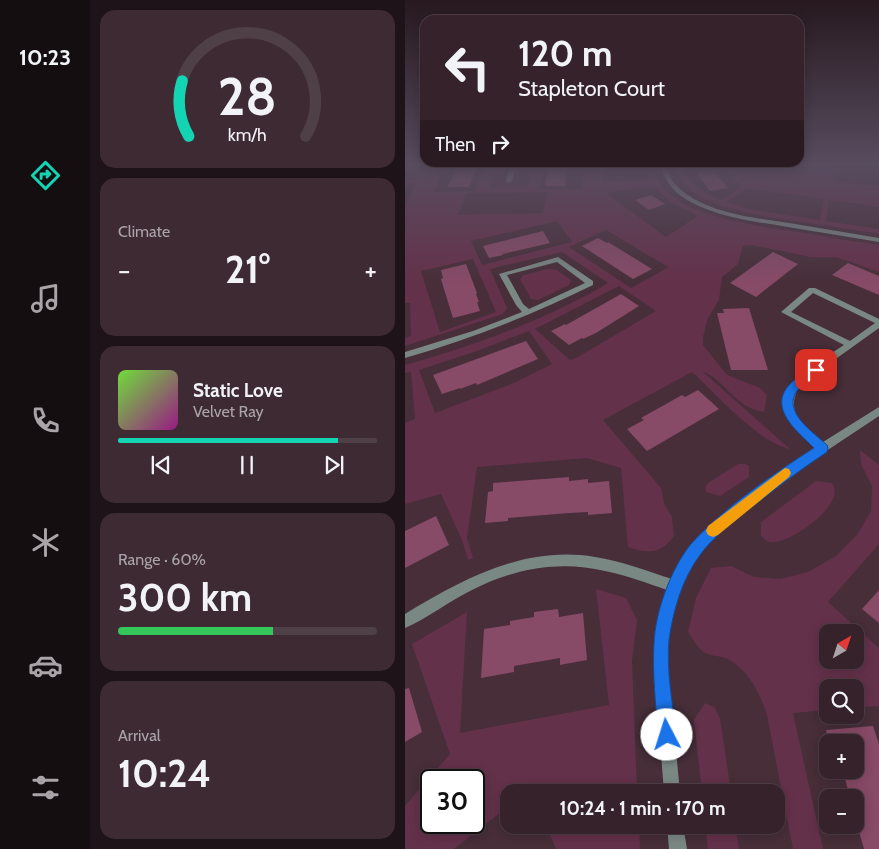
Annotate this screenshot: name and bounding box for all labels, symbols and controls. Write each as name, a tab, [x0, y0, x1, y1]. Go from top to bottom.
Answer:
text: 120 m	[518, 32, 612, 75]
icon: left	[435, 35, 500, 100]
text: 10:23	[19, 44, 71, 71]
text: 28	[218, 65, 277, 128]
text: Stapleton Court	[518, 75, 665, 102]
text: km/h	[228, 124, 267, 145]
icon: right	[486, 130, 514, 158]
text: Then	[435, 133, 476, 156]
icon: directions	[28, 158, 63, 193]
text: Climate	[118, 222, 170, 241]
text: 21°	[225, 246, 270, 293]
text: −	[118, 253, 130, 287]
text: +	[365, 253, 377, 287]
icon: music	[28, 281, 63, 316]
pin	[795, 349, 837, 391]
icon: arrive	[802, 356, 830, 384]
text: Static Love	[193, 379, 283, 402]
text: Velvet Ray	[193, 402, 264, 421]
icon: phone	[28, 403, 63, 438]
icon: previous	[147, 451, 175, 479]
icon: pause	[233, 451, 261, 479]
icon: next	[320, 451, 348, 479]
icon: climate	[28, 525, 63, 560]
text: Range · 60%	[118, 550, 206, 569]
text: 300 km	[118, 574, 252, 621]
north arrow	[819, 624, 864, 669]
map controls	[819, 624, 864, 834]
icon: car	[28, 648, 63, 683]
button: search	[819, 679, 864, 724]
position arrow	[640, 708, 692, 760]
text: Arrival	[118, 726, 161, 745]
button: +	[819, 734, 864, 779]
text: 10:24	[118, 750, 211, 797]
speed limit sign: 30	[420, 769, 485, 834]
icon: filters	[28, 770, 63, 805]
button: −	[819, 789, 864, 834]
text: 10:24 · 1 min · 170 m	[560, 797, 726, 820]

